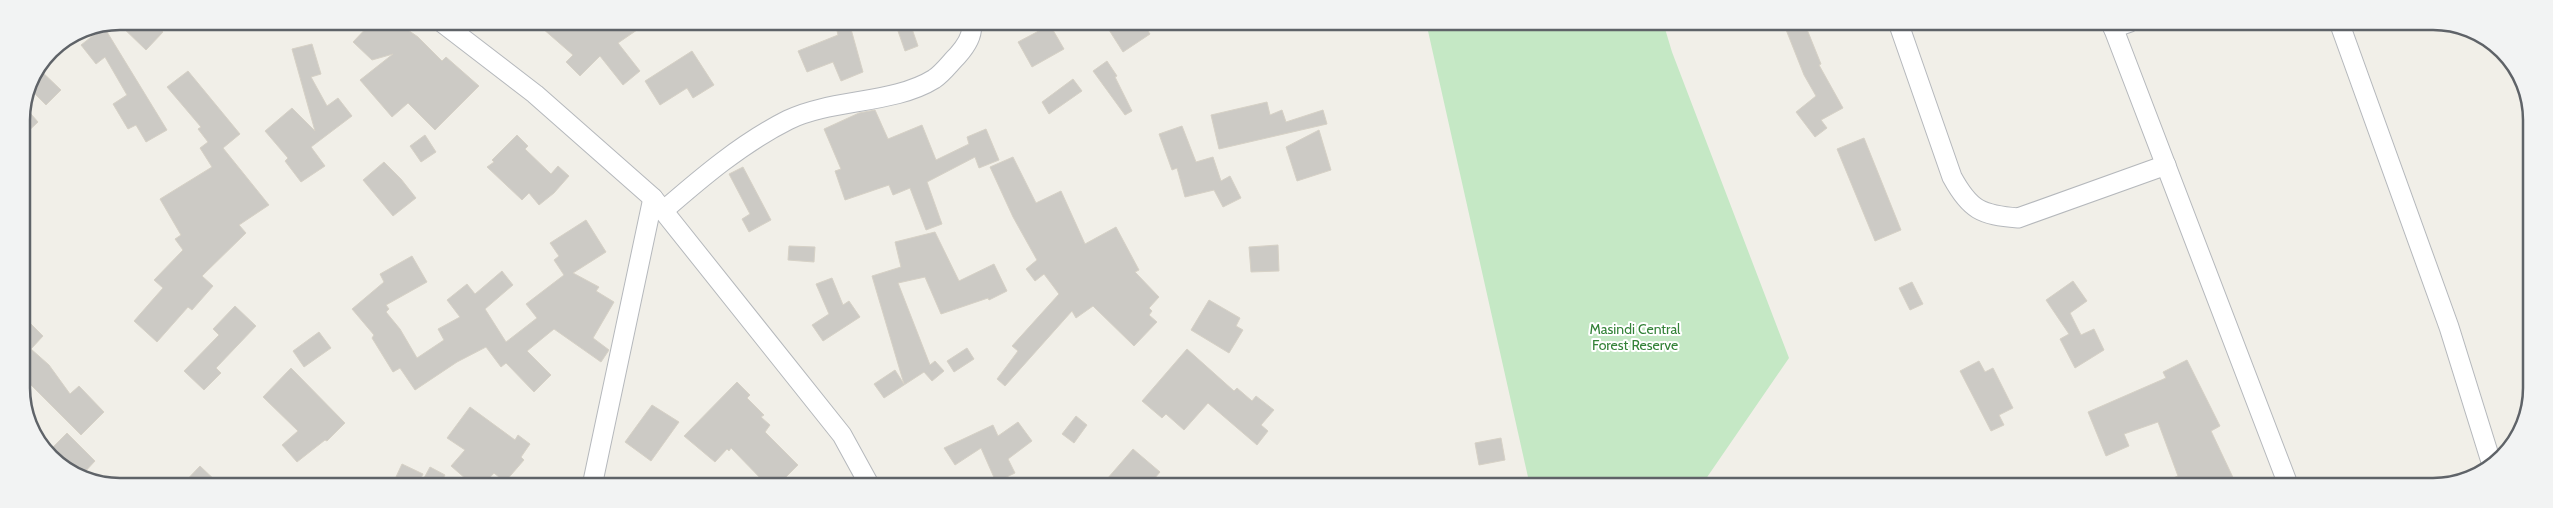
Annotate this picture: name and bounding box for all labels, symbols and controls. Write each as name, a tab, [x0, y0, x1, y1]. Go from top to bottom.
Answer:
park label: Masindi Central Forest Reserve	[1590, 320, 1681, 354]

